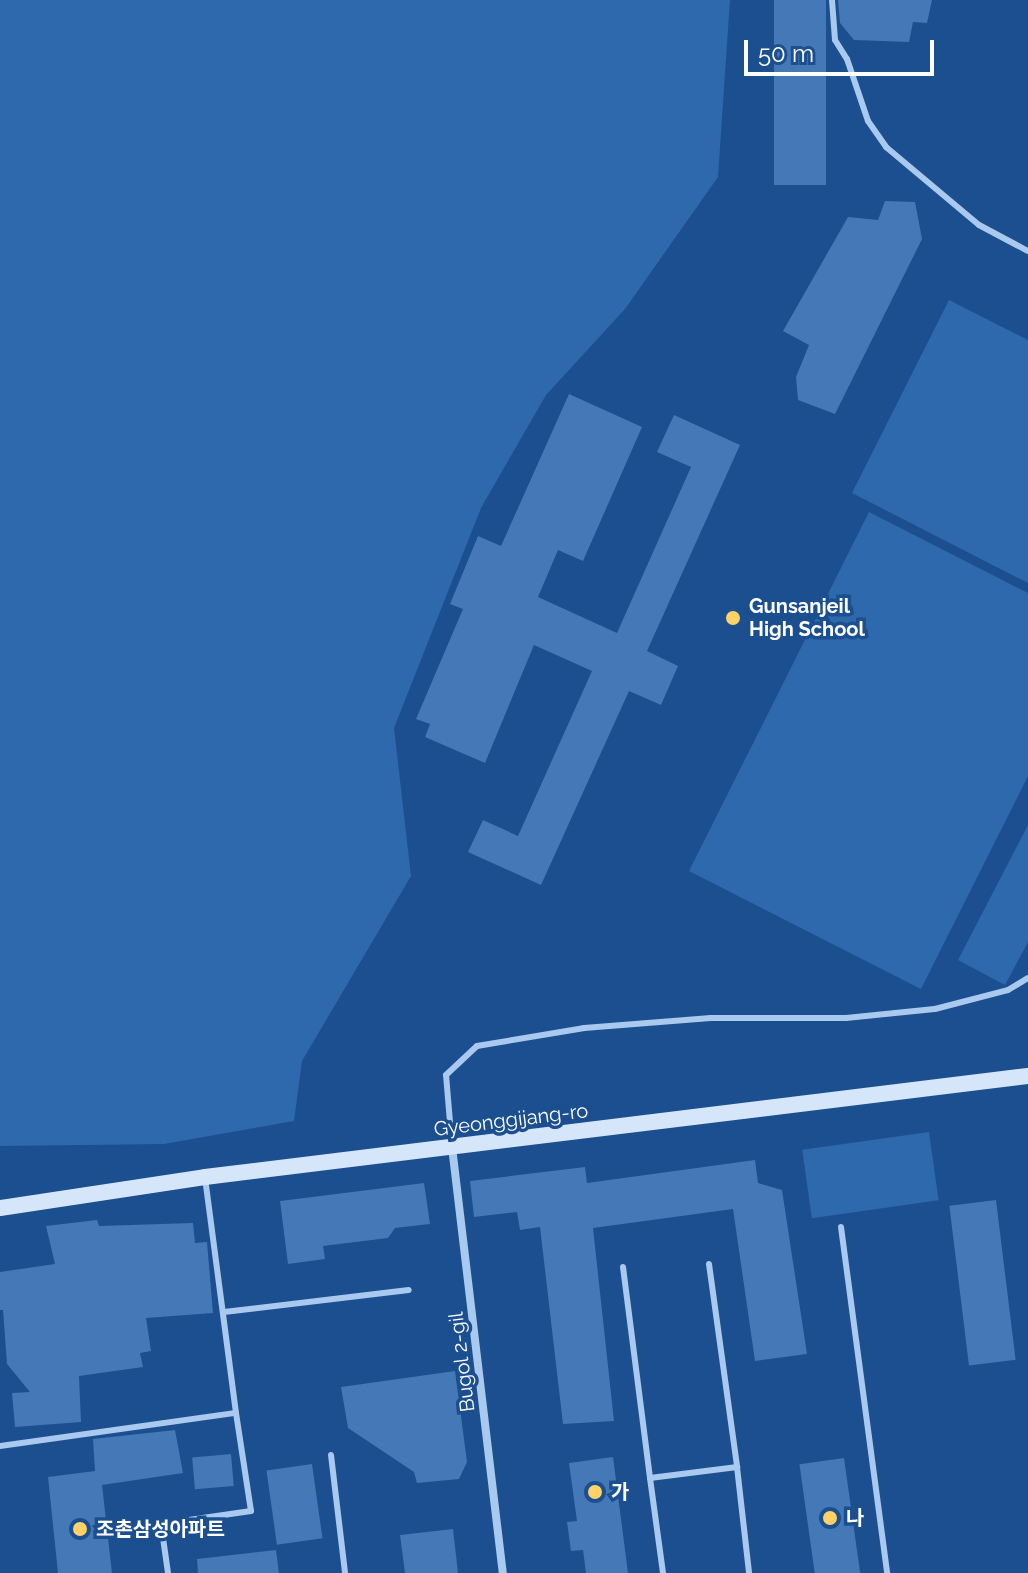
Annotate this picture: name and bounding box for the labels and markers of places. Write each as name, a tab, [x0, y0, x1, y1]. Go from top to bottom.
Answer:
place label: Gunsanjeil High School	[749, 594, 865, 641]
marker: Gunsanjeil High School	[724, 609, 742, 627]
place label: 가	[611, 1480, 629, 1504]
marker: 가	[586, 1483, 604, 1501]
place label: 나	[846, 1506, 864, 1530]
marker: 나	[821, 1509, 839, 1527]
place label: 조촌삼성아파트	[96, 1517, 225, 1541]
marker: 조촌삼성아파트	[71, 1520, 89, 1538]

